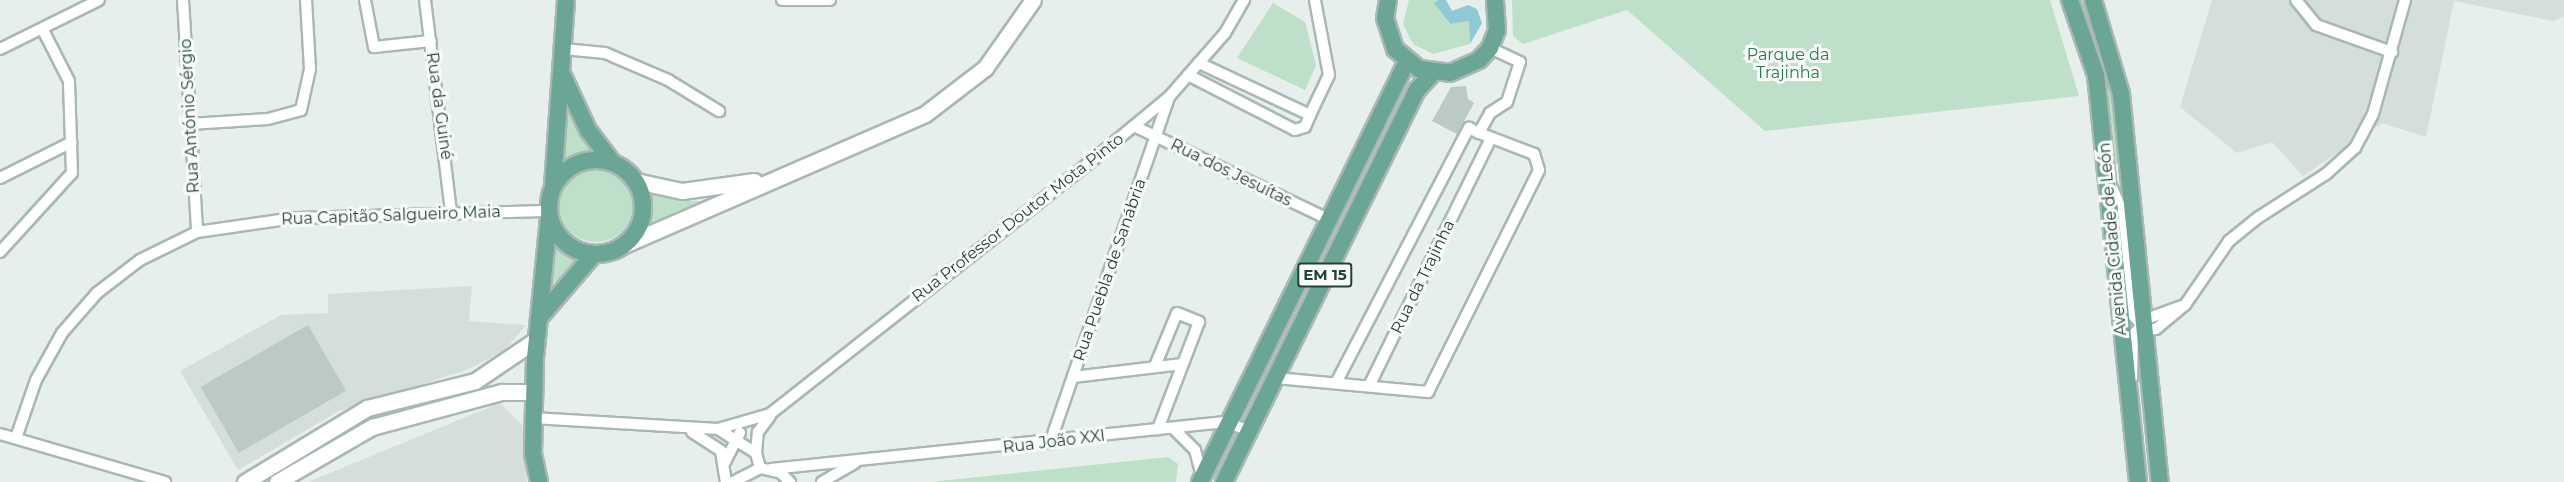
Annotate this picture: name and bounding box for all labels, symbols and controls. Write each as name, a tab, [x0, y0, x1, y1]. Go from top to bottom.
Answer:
street label: Rua António Sérgio	[176, 38, 204, 194]
park label: Parque da Trajinha	[1747, 45, 1829, 83]
street label: Rua da Guiné	[422, 51, 456, 161]
street label: Rua Professor Doutor Mota Pinto	[908, 129, 1128, 307]
street label: Rua dos Jesuítas	[1167, 135, 1295, 211]
street label: Avenida Cidade de León	[2095, 142, 2131, 336]
street label: Rua Puebla de Sanábria	[1070, 176, 1150, 364]
street label: Rua Capitão Salgueiro Maia	[281, 203, 501, 229]
street label: Rua da Trajinha	[1387, 217, 1459, 337]
road number: EM 15	[1296, 263, 1354, 287]
street label: Rua João XXI	[1002, 426, 1106, 458]

